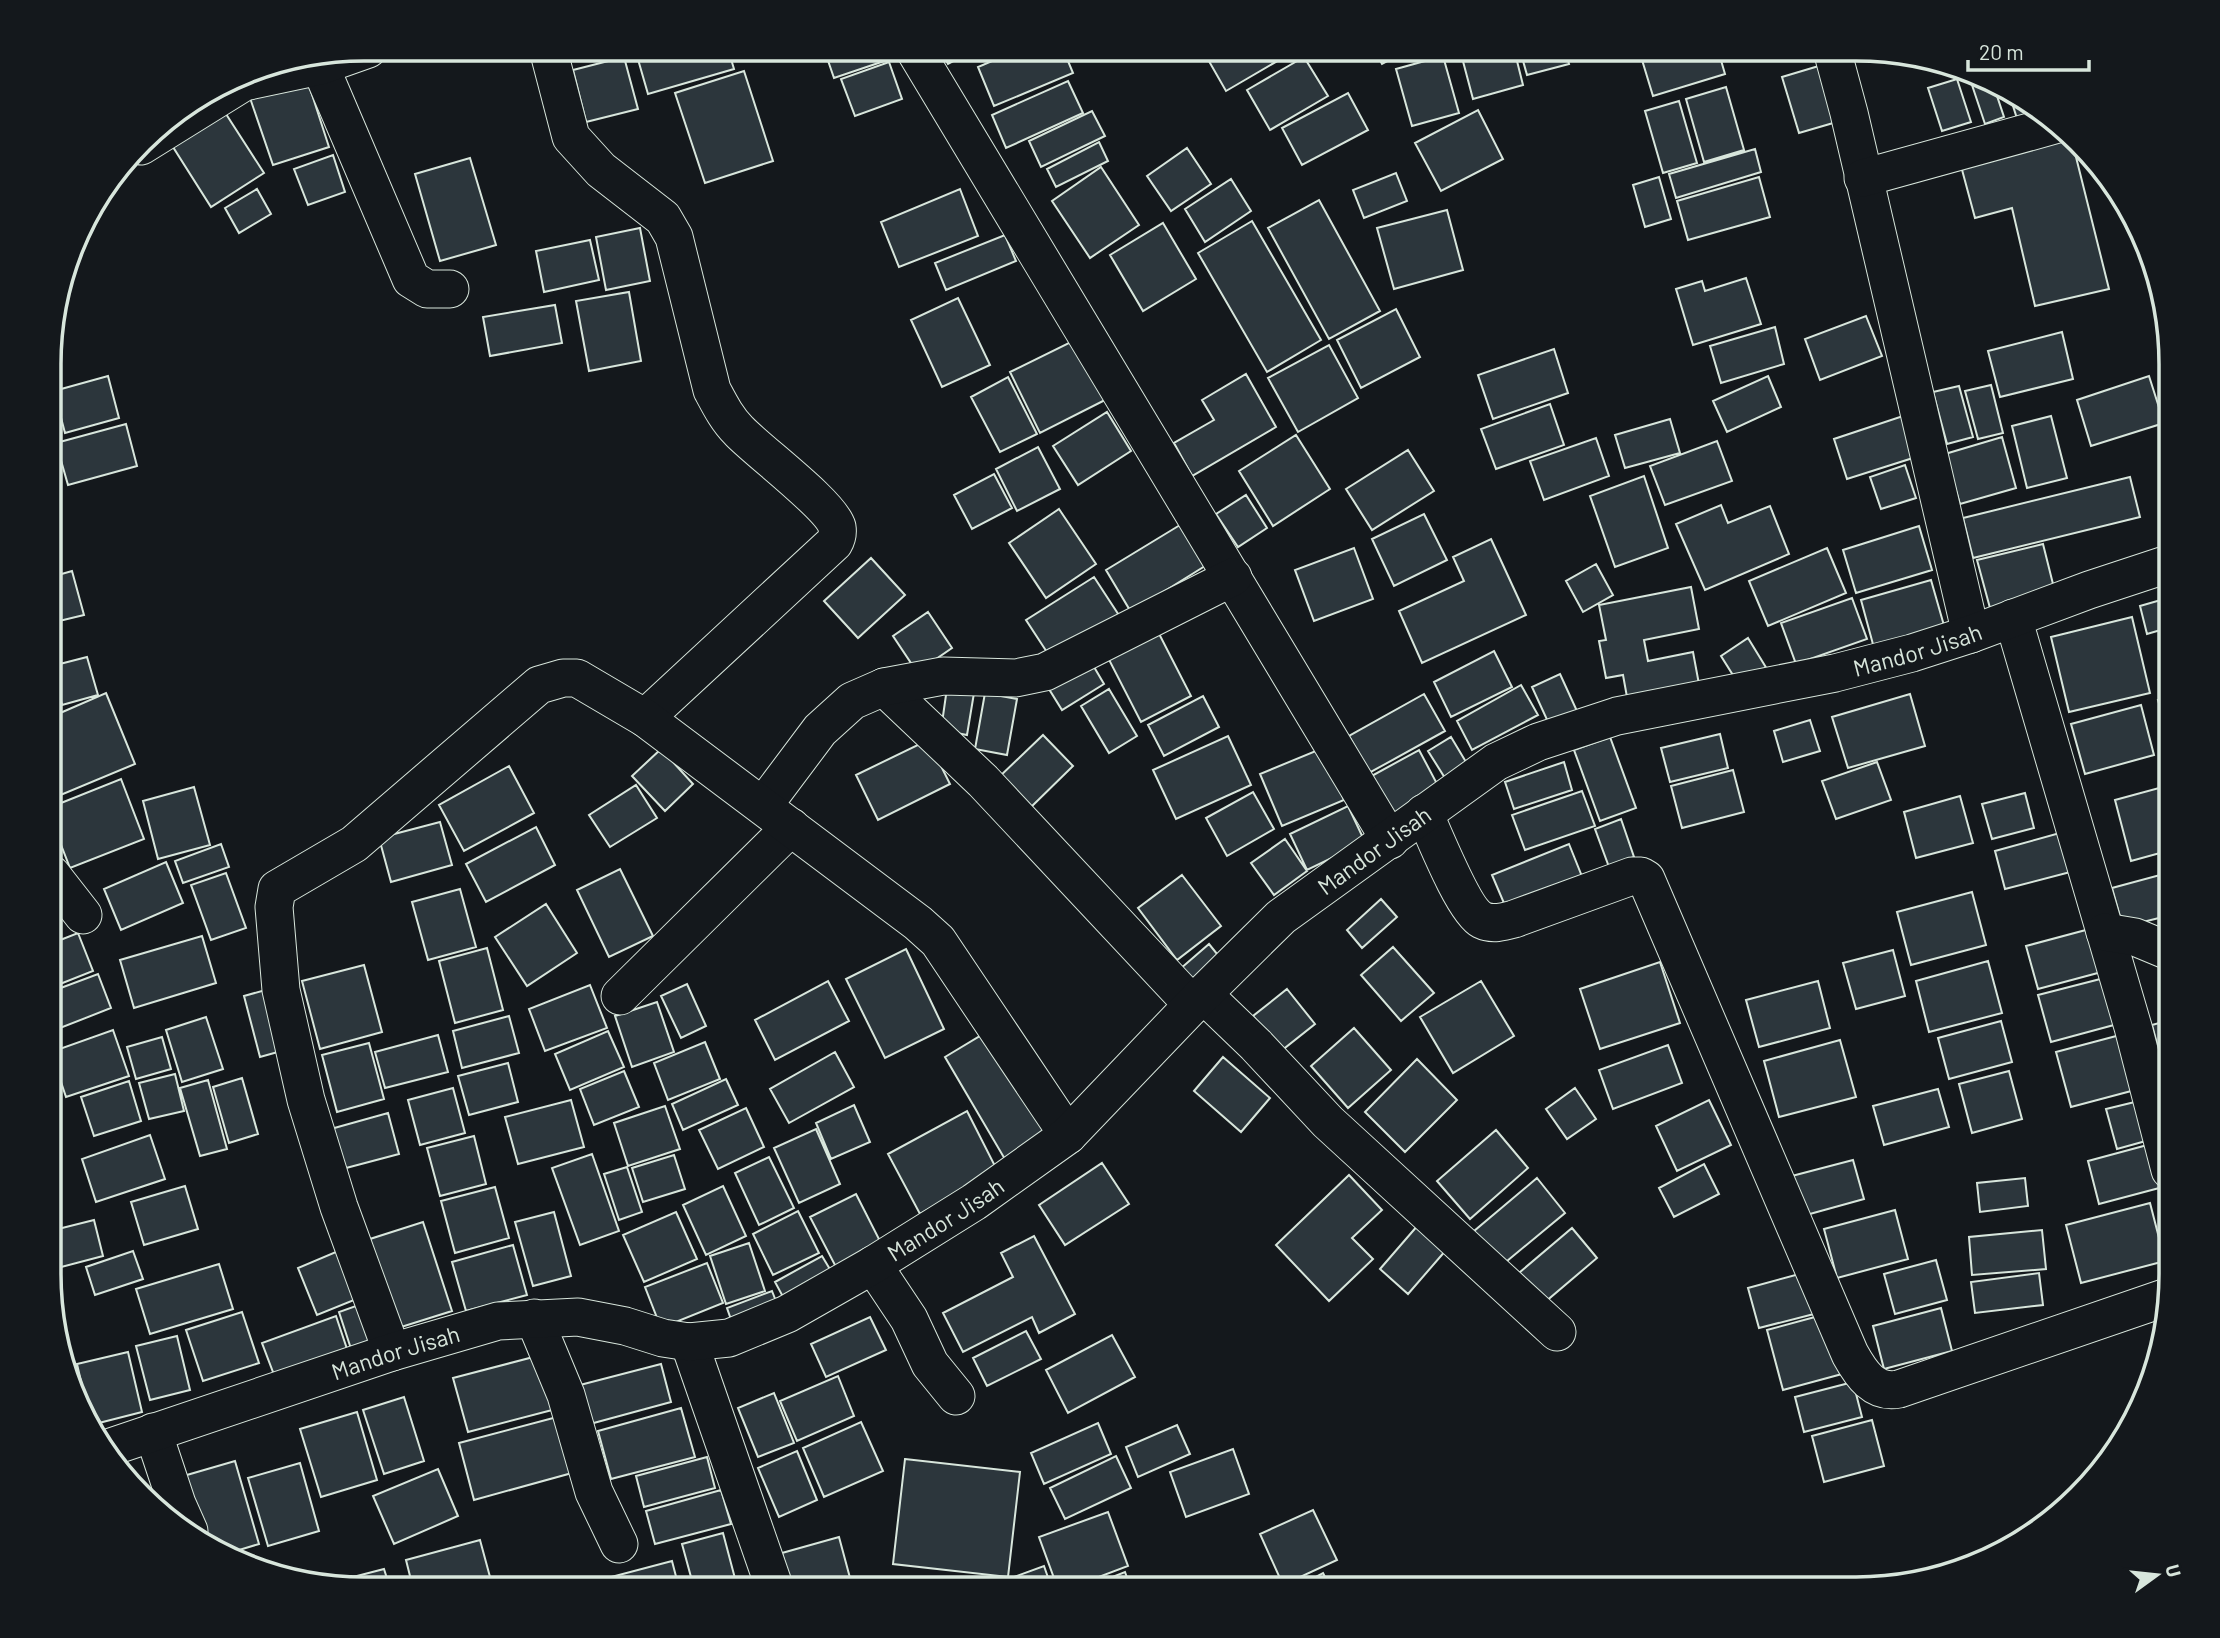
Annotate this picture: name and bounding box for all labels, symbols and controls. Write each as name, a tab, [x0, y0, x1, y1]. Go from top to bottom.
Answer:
scale bar	[1968, 28, 2089, 72]
text: 20 m	[1979, 39, 2024, 64]
street label: Mandor Jisah	[1850, 617, 1986, 682]
street label: Mandor Jisah	[1312, 800, 1436, 900]
street label: Mandor Jisah	[882, 1171, 1009, 1267]
street label: Mandor Jisah	[328, 1319, 463, 1386]
north arrow	[2122, 1540, 2192, 1610]
text: U	[2161, 1562, 2187, 1579]

